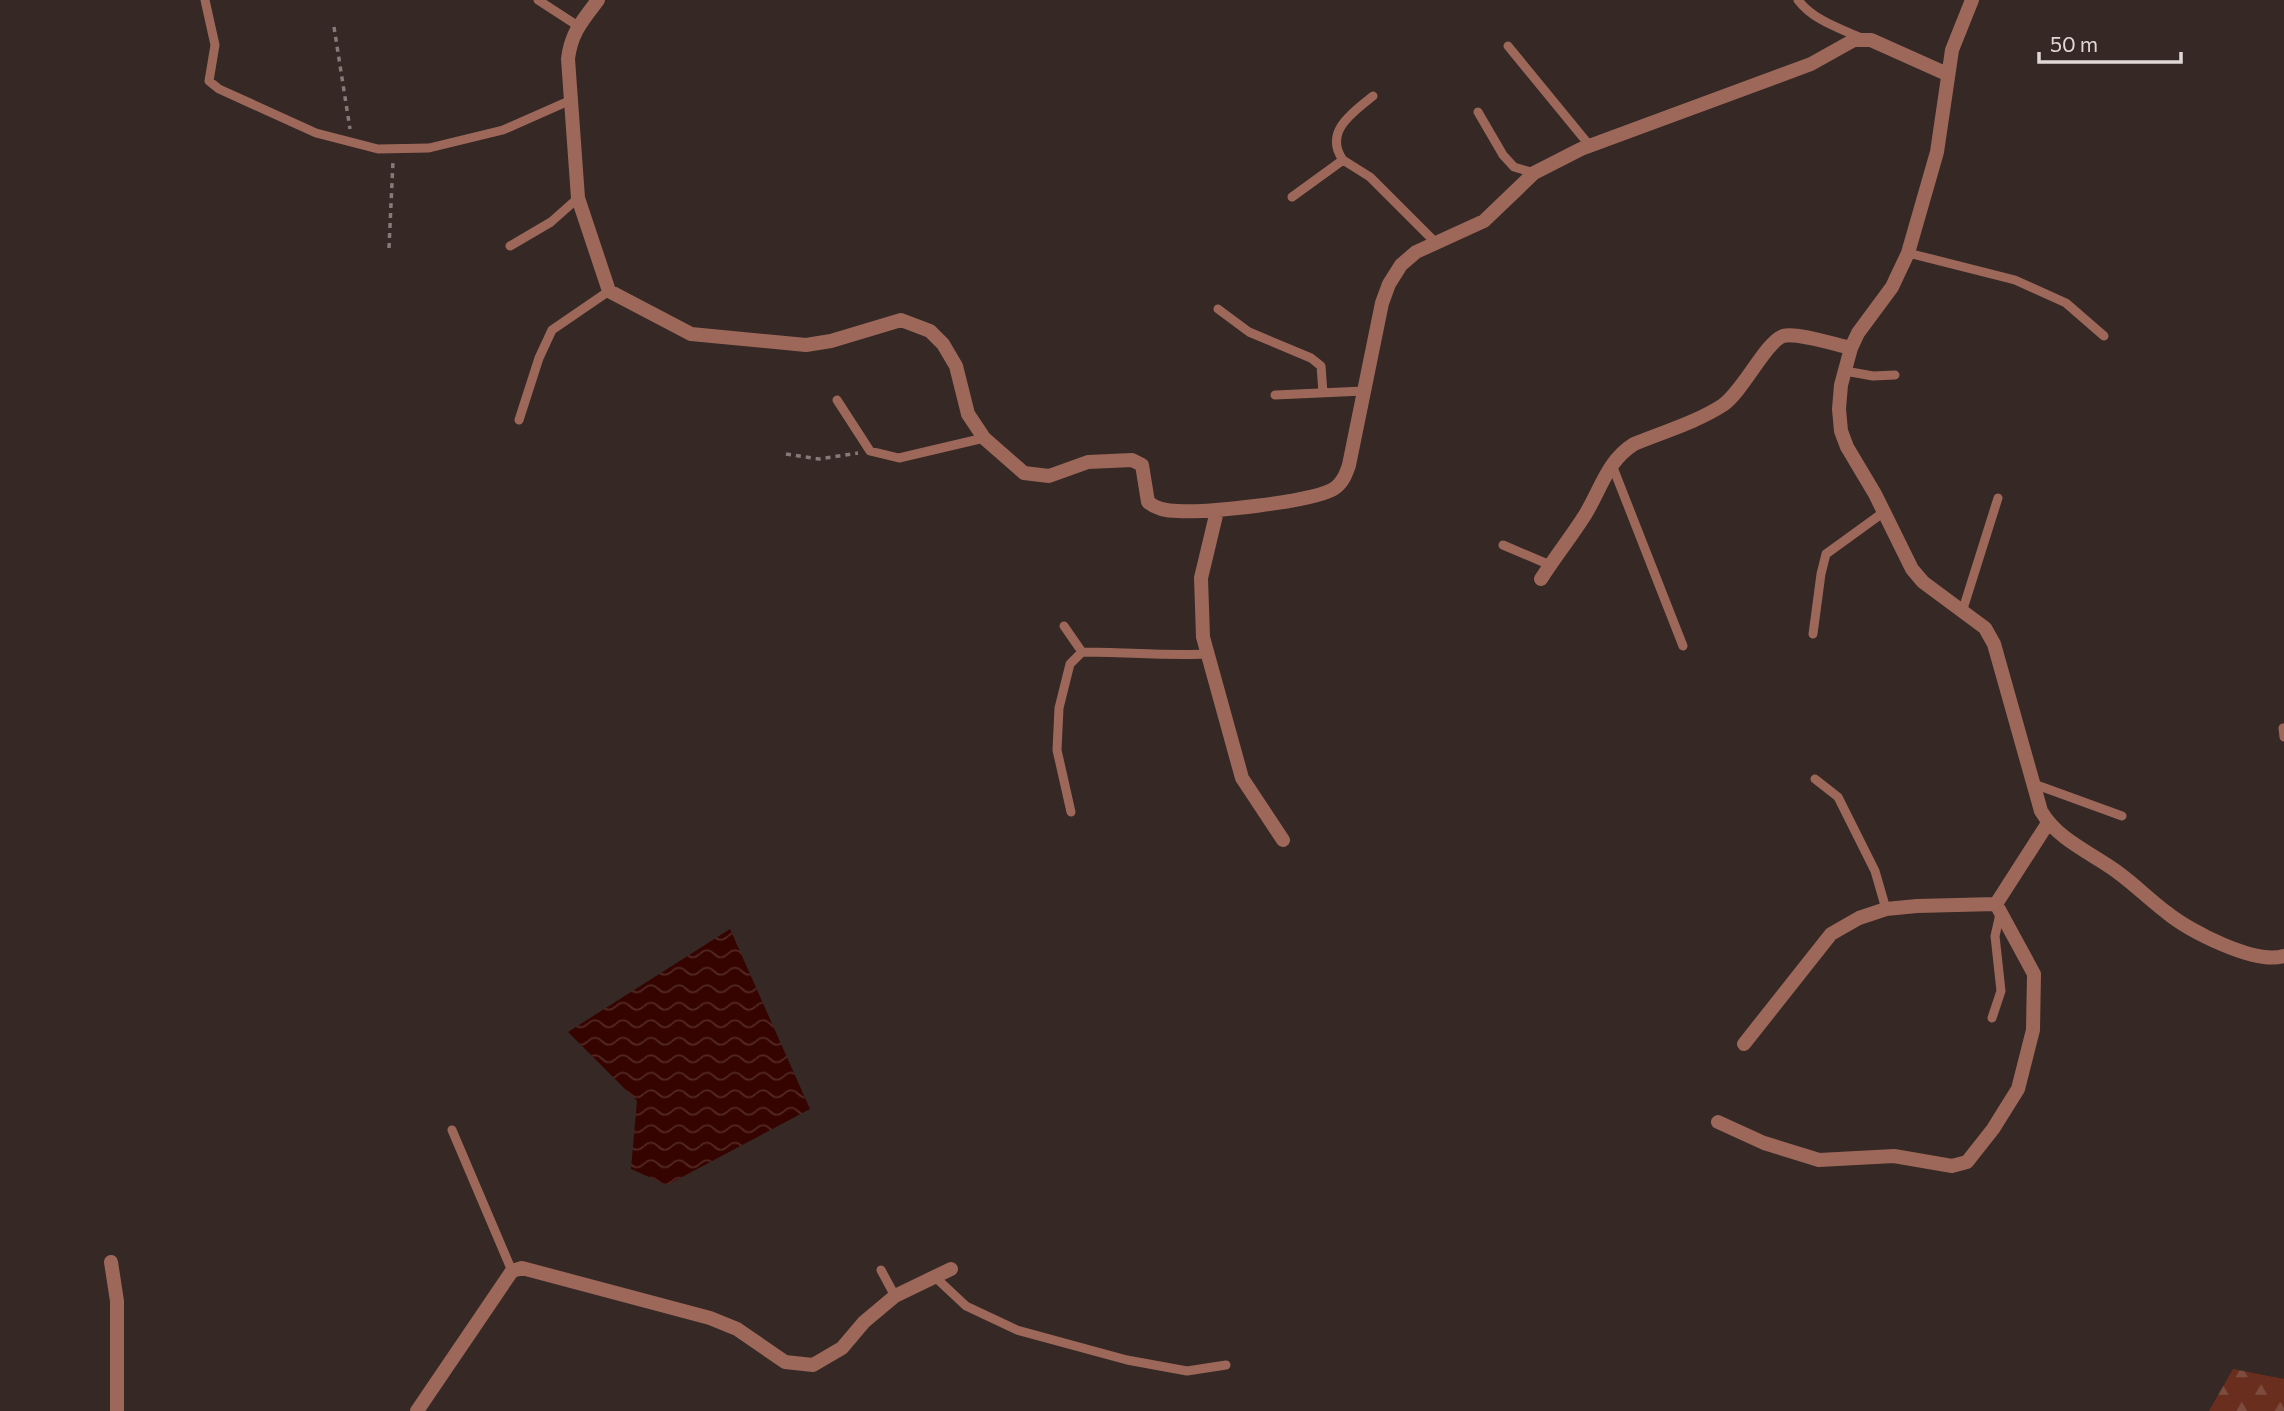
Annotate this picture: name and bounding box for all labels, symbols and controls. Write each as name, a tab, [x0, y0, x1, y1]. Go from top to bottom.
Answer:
scale bar	[2039, 21, 2181, 65]
text: 50 m	[2050, 31, 2098, 56]

